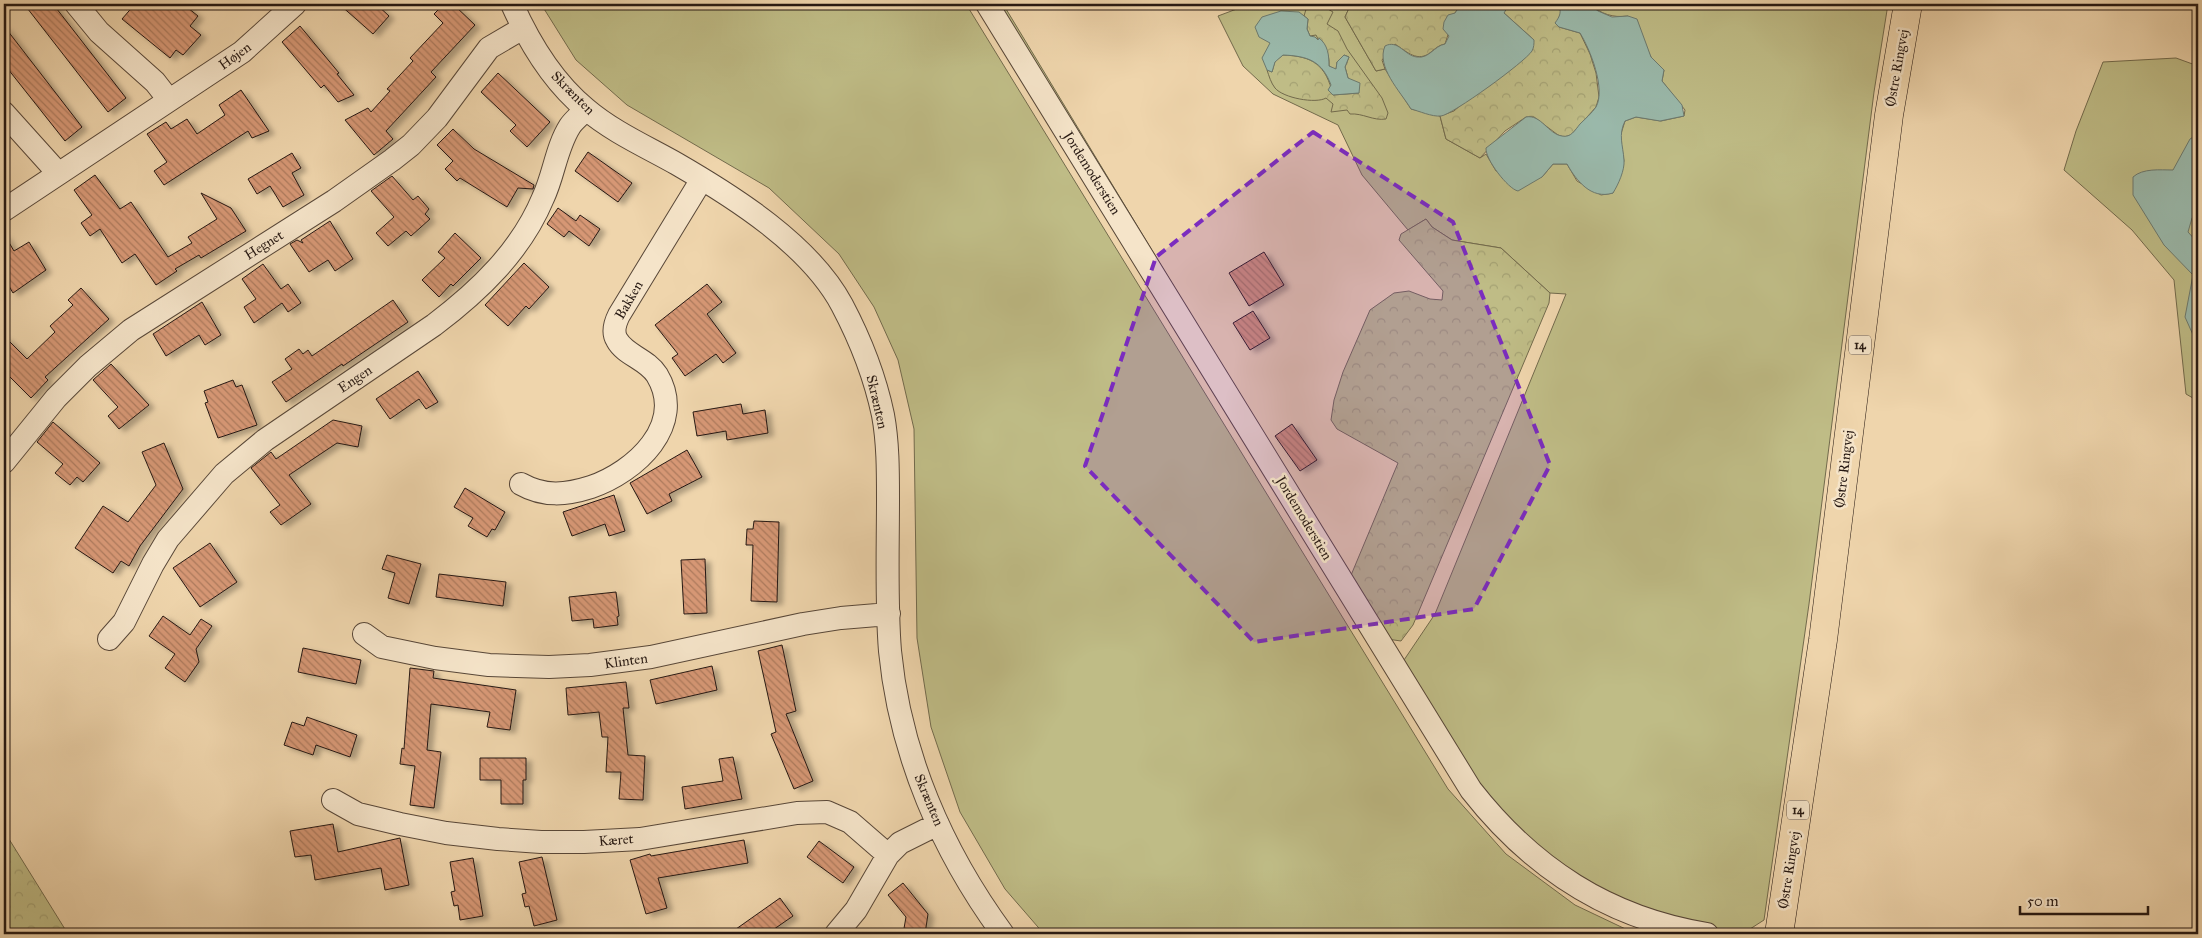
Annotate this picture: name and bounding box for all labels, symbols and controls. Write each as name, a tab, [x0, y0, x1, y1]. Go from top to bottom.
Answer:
street label: Østre Ringvej	[1882, 28, 1912, 108]
street label: Højen	[215, 38, 255, 73]
street label: Skrænten	[548, 68, 599, 119]
street label: Jordemoderstien	[1058, 127, 1125, 219]
street label: Hegnet	[241, 226, 287, 264]
street label: Bakken	[611, 277, 647, 322]
road number: 14	[1849, 336, 1871, 354]
street label: Engen	[335, 361, 376, 397]
street label: Skrænten	[863, 373, 892, 431]
street label: Østre Ringvej	[1831, 429, 1857, 509]
street label: Jordemoderstien	[1270, 471, 1336, 564]
street label: Klinten	[603, 650, 649, 672]
street label: Skrænten	[910, 771, 948, 829]
road number: 14	[1787, 800, 1809, 820]
street label: Kæret	[598, 830, 634, 850]
street label: Østre Ringvej	[1774, 830, 1804, 910]
scale bar	[2020, 883, 2147, 915]
text: 50 m	[2027, 892, 2059, 910]

